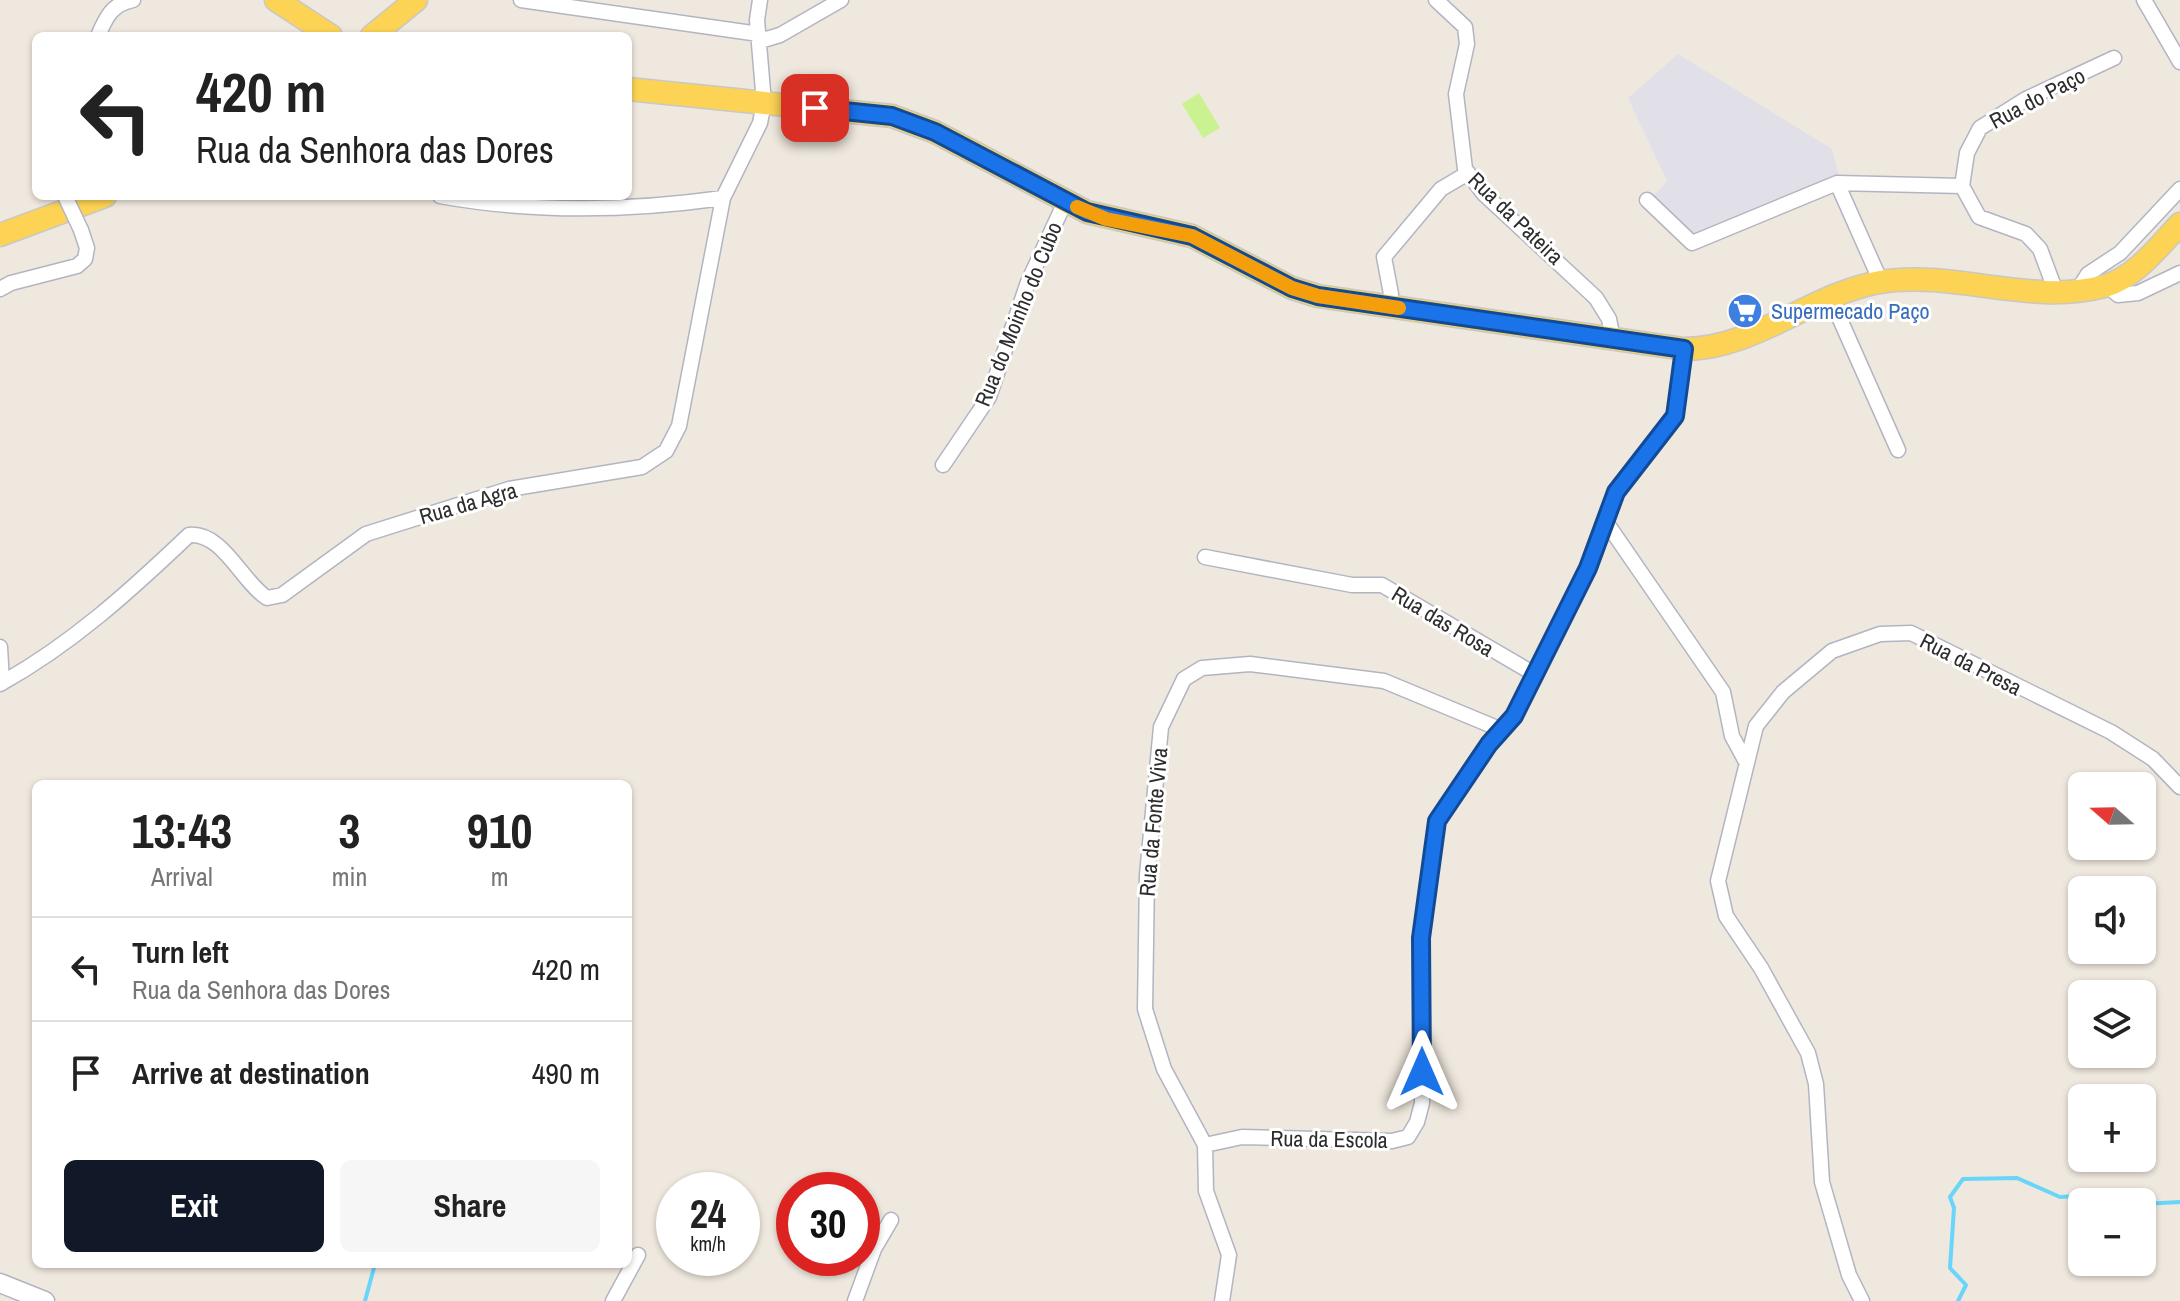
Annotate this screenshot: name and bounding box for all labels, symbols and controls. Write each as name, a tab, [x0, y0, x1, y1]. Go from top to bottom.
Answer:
text: 420 m	[196, 54, 326, 129]
street label: Rua do Paço	[1984, 60, 2090, 136]
icon: left	[64, 64, 168, 168]
pin	[781, 74, 849, 142]
icon: arrive	[793, 86, 837, 130]
text: Rua da Senhora das Dores	[196, 126, 554, 174]
street label: Rua da Pateira	[1462, 165, 1570, 271]
street label: Rua do Moinho do Cubo	[967, 217, 1069, 411]
supermarket icon: Supermecado Paço	[1726, 292, 1764, 330]
place label: Supermecado Paço	[1771, 296, 1929, 326]
street label: Rua da Agra	[416, 475, 520, 531]
street label: Rua das Rosa	[1386, 579, 1500, 663]
street label: Rua da Presa	[1915, 626, 2027, 702]
street label: Rua da Fonte Viva	[1132, 746, 1174, 898]
north arrow	[2068, 772, 2156, 860]
map controls	[2068, 772, 2156, 1276]
text: 13:43	[132, 798, 232, 863]
text: 3	[339, 798, 360, 863]
text: 910	[467, 798, 532, 863]
text: Arrival	[151, 859, 213, 894]
text: min	[332, 859, 367, 894]
text: m	[491, 859, 509, 894]
button: sound	[2068, 876, 2156, 964]
text: Turn left	[132, 932, 229, 972]
icon: left	[64, 947, 108, 991]
text: 420 m	[532, 949, 600, 989]
text: Rua da Senhora das Dores	[132, 972, 390, 1007]
button: layers	[2068, 980, 2156, 1068]
position arrow	[1380, 1030, 1464, 1114]
icon: arrive	[64, 1051, 108, 1095]
text: Arrive at destination	[132, 1053, 370, 1093]
text: 490 m	[532, 1053, 600, 1093]
button: +	[2068, 1084, 2156, 1172]
street label: Rua da Escola	[1270, 1123, 1388, 1155]
button: Exit	[64, 1160, 324, 1252]
button: Share	[340, 1160, 600, 1252]
speed limit sign: 30	[776, 1172, 880, 1276]
text: 24	[690, 1187, 726, 1240]
button: −	[2068, 1188, 2156, 1276]
text: km/h	[690, 1230, 726, 1257]

